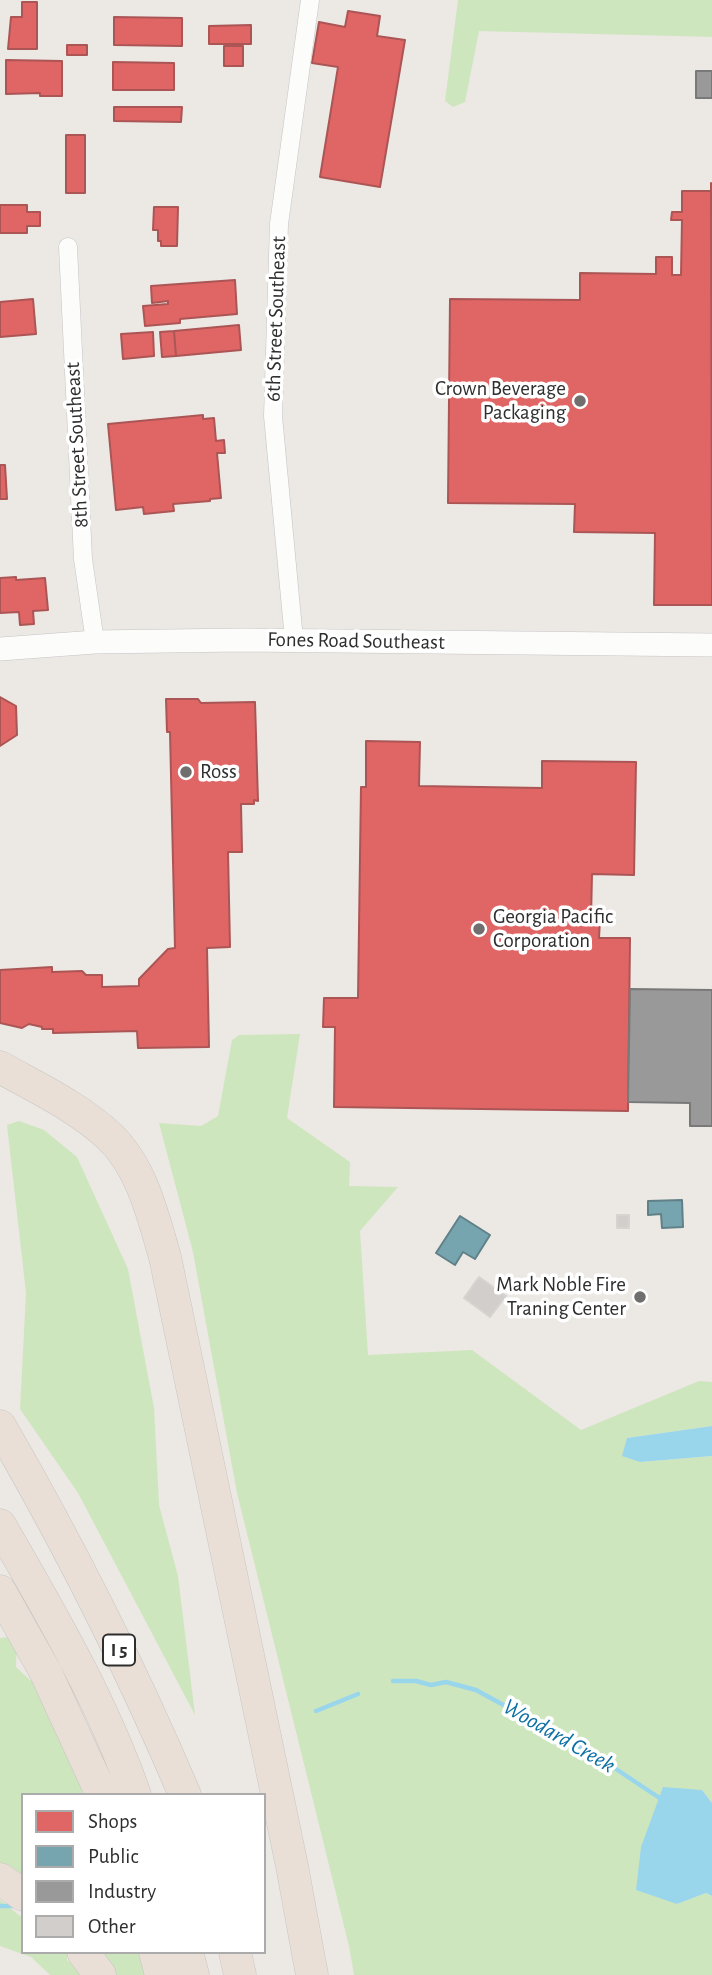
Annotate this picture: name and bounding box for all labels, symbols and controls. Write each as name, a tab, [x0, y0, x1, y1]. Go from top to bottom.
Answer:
street label: 6th Street Southeast	[261, 236, 291, 402]
street label: 8th Street Southeast	[60, 361, 94, 529]
place label: Crown Beverage Packaging	[435, 376, 566, 426]
marker: Crown Beverage Packaging	[572, 393, 588, 409]
street label: Fones Road Southeast	[267, 627, 445, 655]
place label: Ross	[200, 759, 237, 785]
marker: Ross	[178, 764, 194, 780]
place label: Georgia Pacific Corporation	[493, 904, 613, 954]
marker: Georgia Pacific Corporation	[471, 921, 487, 937]
place label: Mark Noble Fire Traning Center	[496, 1272, 626, 1322]
marker: Mark Noble Fire Traning Center	[632, 1289, 648, 1305]
road number: I 5	[103, 1634, 135, 1666]
water label: Woodard Creek	[498, 1693, 620, 1779]
legend	[21, 1793, 266, 1954]
text: Shops	[88, 1811, 137, 1832]
text: Public	[88, 1846, 138, 1867]
text: Industry	[88, 1881, 156, 1902]
text: Other	[88, 1916, 135, 1937]

